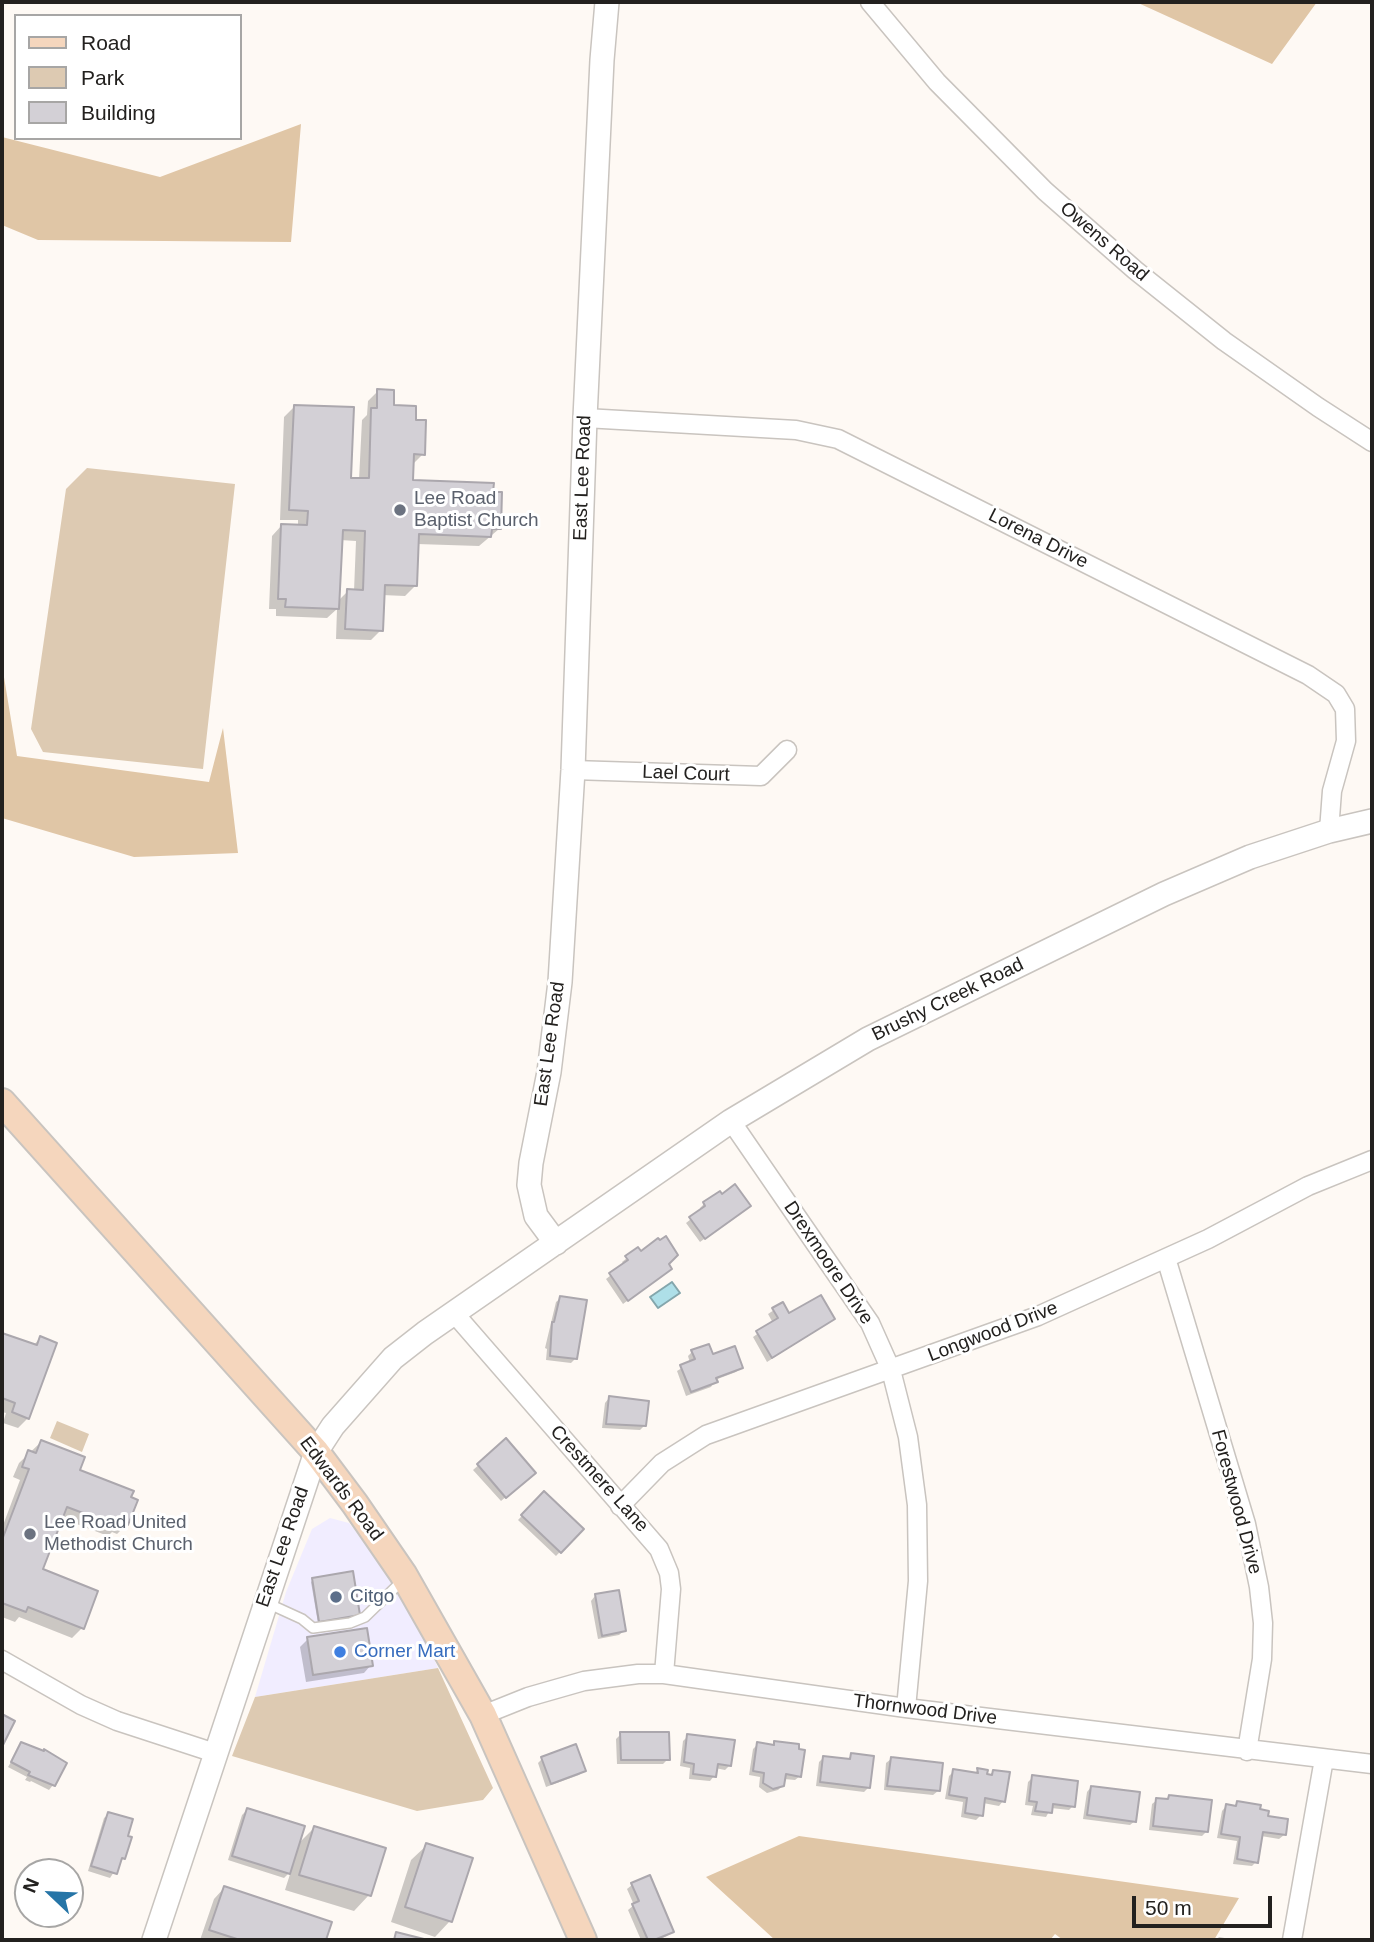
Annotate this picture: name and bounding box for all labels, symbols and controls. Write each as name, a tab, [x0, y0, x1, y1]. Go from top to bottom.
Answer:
legend	[14, 14, 242, 140]
text: Road	[81, 31, 131, 54]
text: Park	[81, 66, 124, 89]
text: Building	[81, 101, 156, 124]
street label: Owens Road	[1055, 197, 1153, 287]
street label: East Lee Road	[569, 415, 597, 541]
place label: Lee Road Baptist Church	[414, 488, 539, 532]
marker: Lee Road Baptist Church	[392, 502, 408, 518]
street label: Lorena Drive	[984, 504, 1092, 574]
street label: Lael Court	[642, 761, 730, 787]
street label: Brushy Creek Road	[868, 953, 1028, 1047]
street label: East Lee Road	[530, 980, 570, 1108]
street label: Drexmoore Drive	[778, 1197, 878, 1329]
street label: Longwood Drive	[925, 1297, 1061, 1367]
street label: Crestmere Lane	[545, 1421, 653, 1537]
street label: Forestwood Drive	[1206, 1427, 1266, 1577]
street label: Edwards Road	[294, 1432, 388, 1546]
street label: East Lee Road	[252, 1484, 314, 1610]
place label: Lee Road United Methodist Church	[44, 1512, 193, 1556]
marker: Lee Road United Methodist Church	[22, 1526, 38, 1542]
place label: Citgo	[350, 1586, 394, 1608]
marker: Citgo	[328, 1589, 344, 1605]
place label: Corner Mart	[354, 1641, 455, 1663]
marker: Corner Mart	[332, 1644, 348, 1660]
street label: Thornwood Drive	[852, 1690, 998, 1730]
north arrow	[14, 1858, 84, 1928]
text: N	[19, 1875, 43, 1896]
scale bar	[1136, 1882, 1276, 1926]
text: 50 m	[1145, 1896, 1192, 1919]

